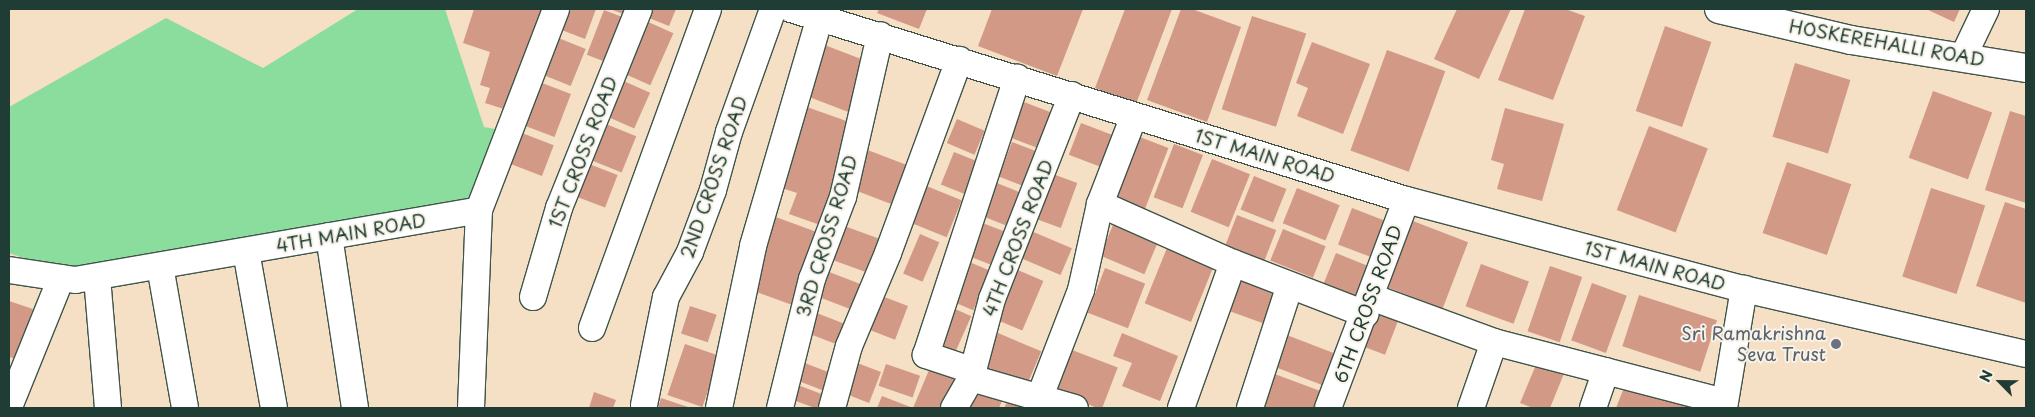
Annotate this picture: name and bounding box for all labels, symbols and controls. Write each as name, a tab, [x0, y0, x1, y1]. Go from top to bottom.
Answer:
street label: HOSKEREHALLI ROAD	[1787, 15, 1987, 71]
street label: 1ST CROSS ROAD	[544, 74, 622, 230]
street label: 2ND CROSS ROAD	[676, 93, 752, 261]
street label: 1ST MAIN ROAD	[1191, 124, 1339, 188]
street label: 3RD CROSS ROAD	[792, 153, 862, 319]
street label: 4TH CROSS ROAD	[978, 157, 1058, 319]
street label: 4TH MAIN ROAD	[273, 209, 429, 257]
street label: 6TH CROSS ROAD	[1329, 222, 1407, 386]
street label: 1ST MAIN ROAD	[1581, 236, 1729, 296]
place label: Sri Ramakrishna Seva Trust	[1682, 323, 1826, 366]
marker: Sri Ramakrishna Seva Trust	[1830, 338, 1842, 350]
north arrow	[1975, 357, 2025, 407]
text: N	[1974, 367, 1998, 385]

